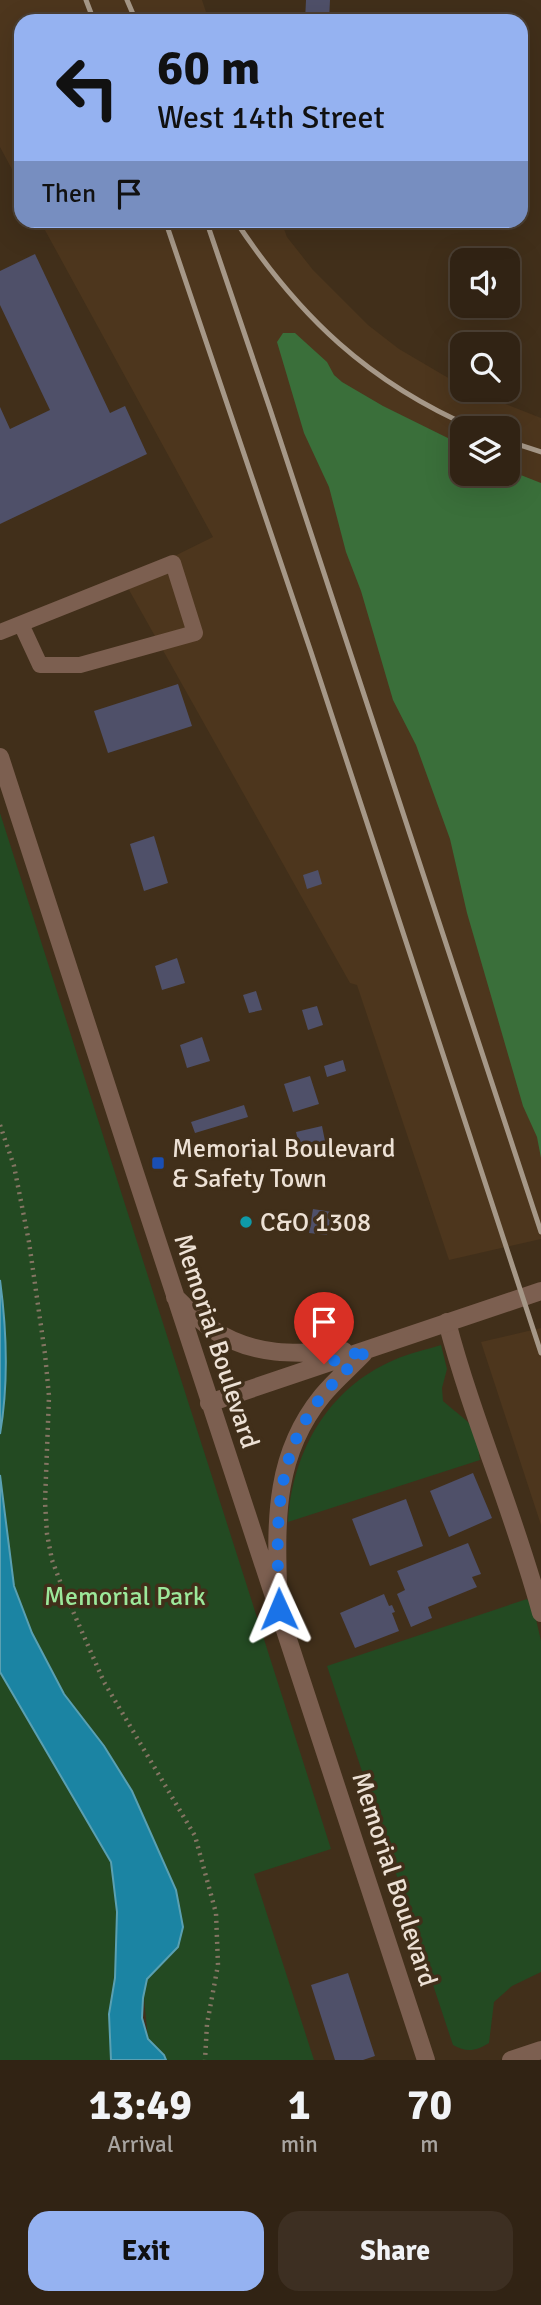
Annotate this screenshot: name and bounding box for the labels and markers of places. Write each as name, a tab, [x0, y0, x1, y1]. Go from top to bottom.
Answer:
place label: Memorial Boulevard & Safety Town	[172, 1133, 395, 1195]
marker: Memorial Boulevard & Safety Town	[150, 1155, 166, 1171]
place label: C&O 1308	[260, 1207, 371, 1239]
marker: C&O 1308	[238, 1214, 254, 1230]
pin	[294, 1292, 354, 1364]

